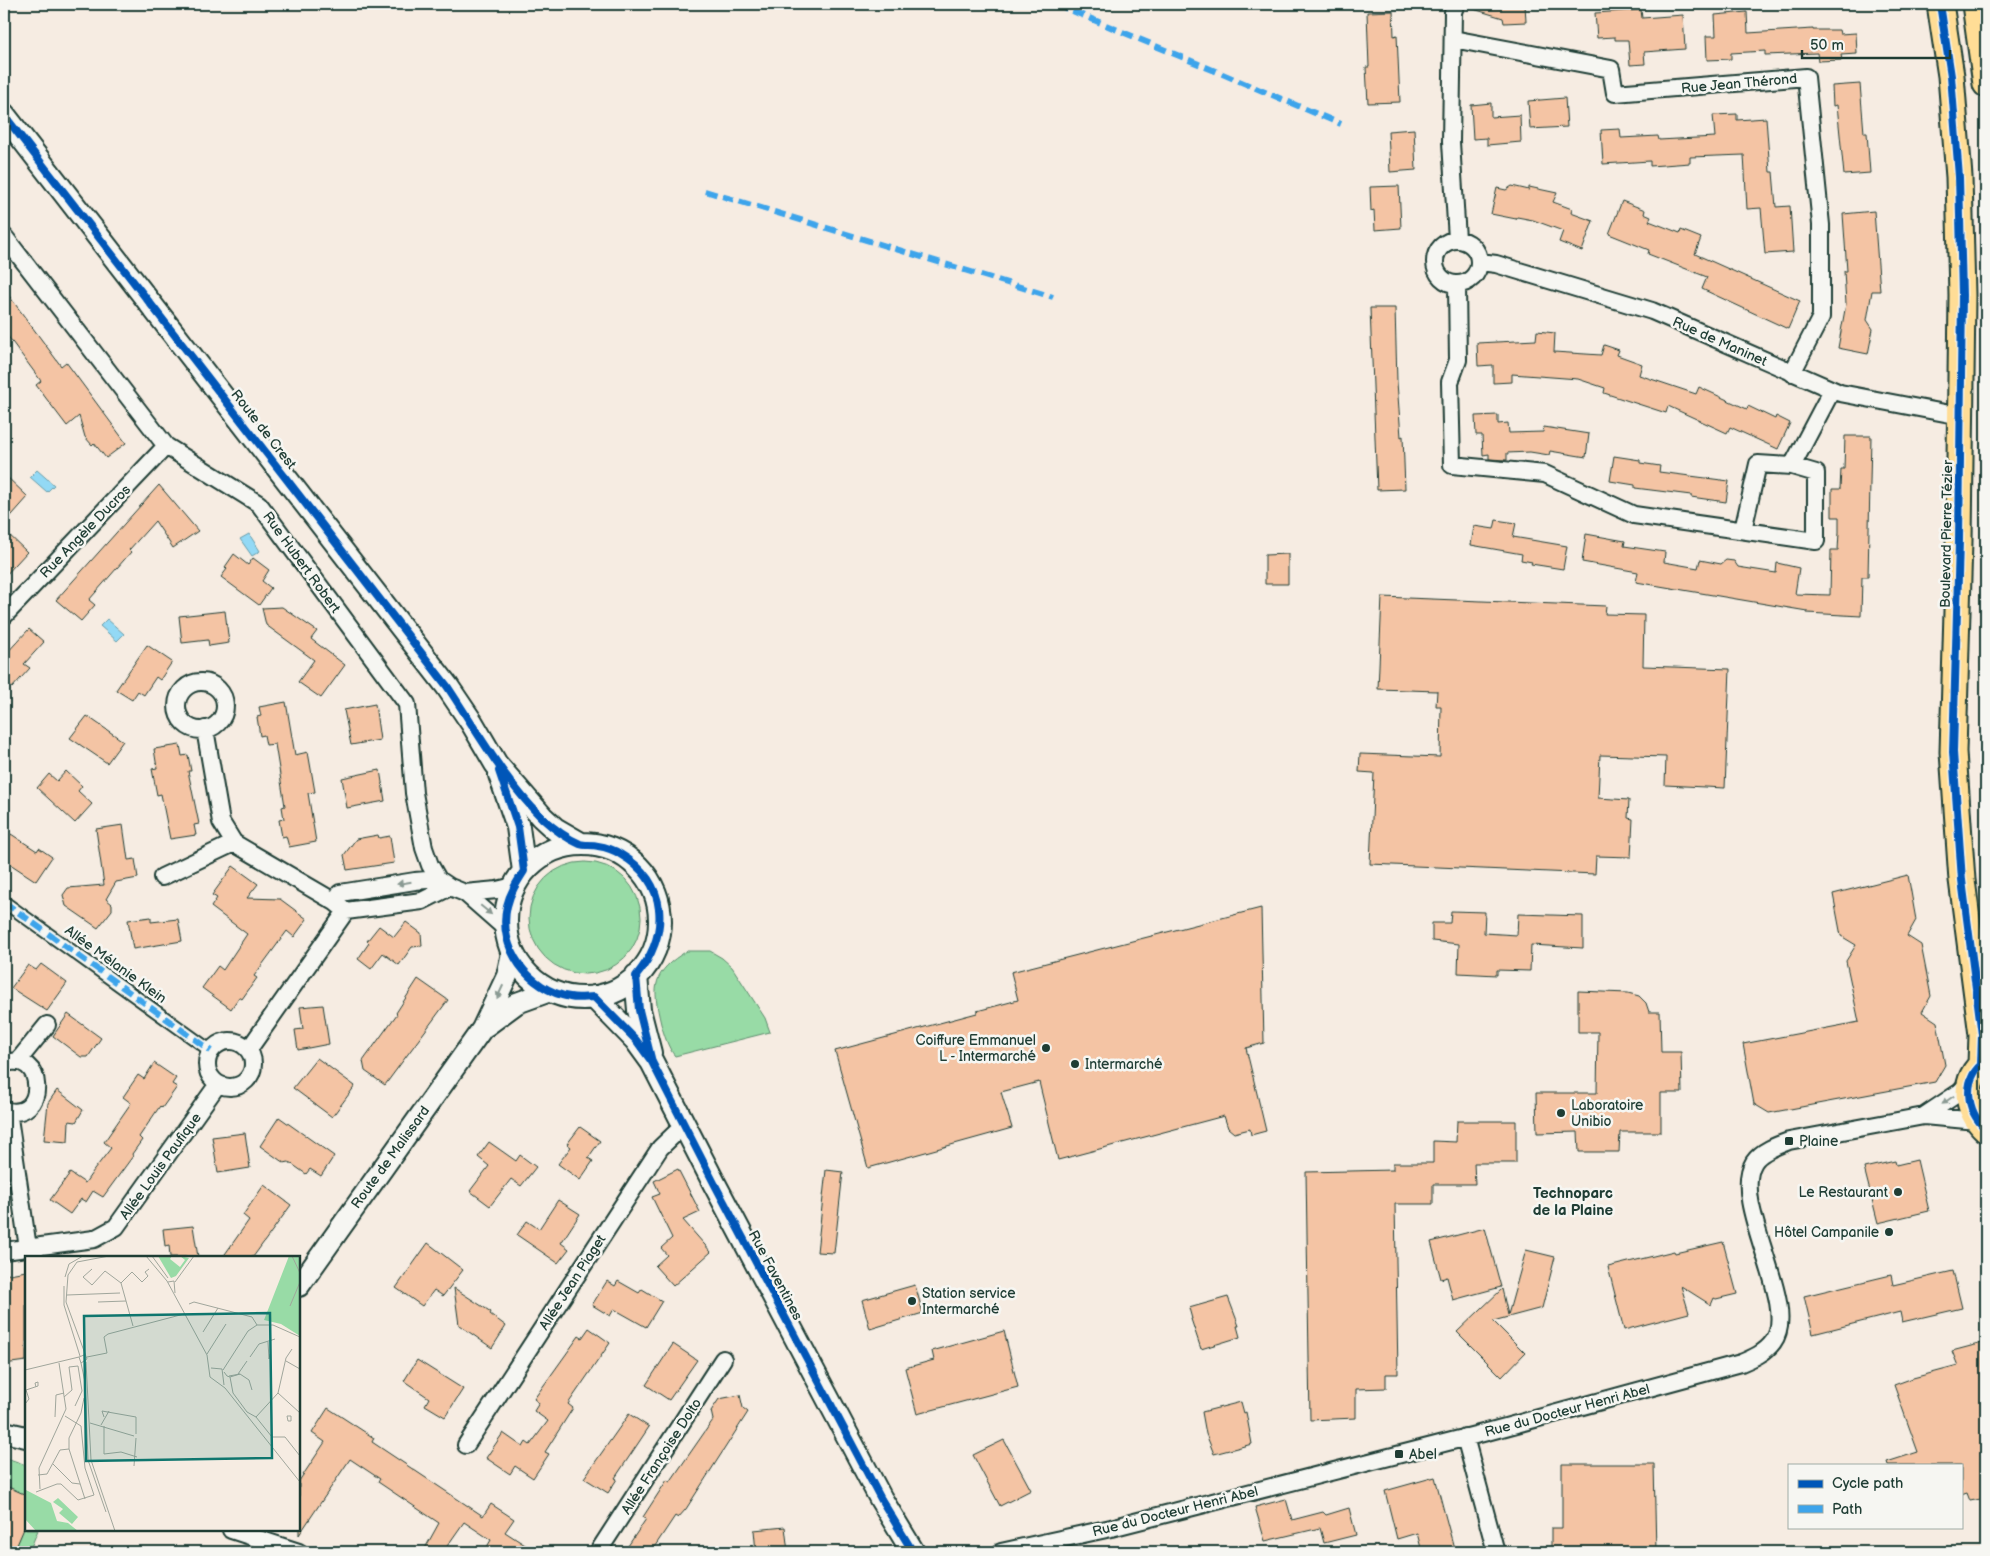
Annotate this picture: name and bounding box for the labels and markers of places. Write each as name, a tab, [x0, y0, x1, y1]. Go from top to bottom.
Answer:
place label: Coiffure Emmanuel L - Intermarché	[915, 1032, 1037, 1065]
marker: Coiffure Emmanuel L - Intermarché	[1040, 1042, 1052, 1054]
place label: Intermarché	[1085, 1056, 1163, 1073]
marker: Intermarché	[1069, 1058, 1081, 1070]
place label: Laboratoire Unibio	[1571, 1097, 1643, 1130]
marker: Laboratoire Unibio	[1555, 1107, 1567, 1119]
place label: Plaine	[1799, 1133, 1838, 1150]
marker: Plaine	[1783, 1135, 1795, 1147]
place label: Le Restaurant	[1799, 1184, 1889, 1201]
marker: Le Restaurant	[1892, 1186, 1904, 1198]
place label: Hôtel Campanile	[1774, 1224, 1879, 1241]
marker: Hôtel Campanile	[1883, 1226, 1895, 1238]
place label: Station service Intermarché	[922, 1285, 1016, 1318]
marker: Station service Intermarché	[906, 1295, 918, 1307]
place label: Abel	[1409, 1446, 1437, 1463]
marker: Abel	[1393, 1448, 1405, 1460]

